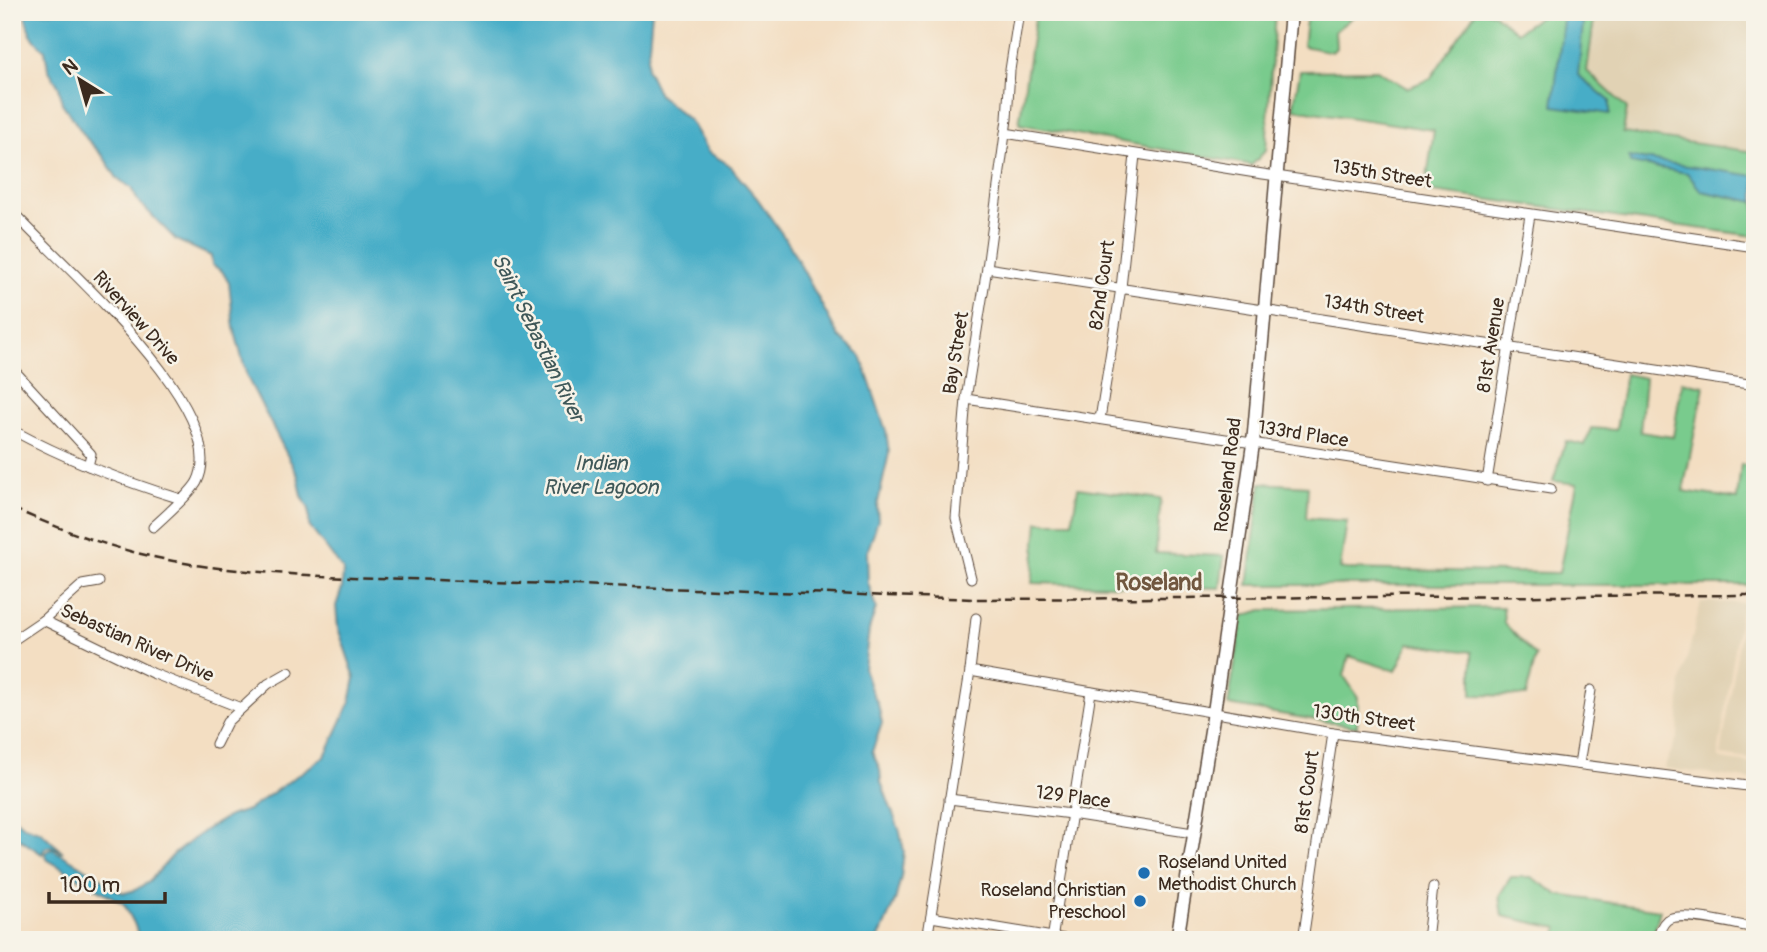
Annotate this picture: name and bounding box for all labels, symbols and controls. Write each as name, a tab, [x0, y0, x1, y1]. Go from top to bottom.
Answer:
north arrow	[46, 46, 116, 116]
text: N	[58, 54, 83, 81]
street label: 135th Street	[1330, 154, 1434, 194]
street label: 82nd Court	[1084, 238, 1120, 331]
water label: Saint Sebastian River	[486, 249, 592, 429]
street label: Riverview Drive	[87, 266, 185, 371]
street label: 134th Street	[1322, 289, 1426, 329]
street label: 81st Avenue	[1472, 295, 1510, 394]
street label: Bay Street	[938, 310, 974, 396]
street label: 133rd Place	[1256, 415, 1351, 453]
street label: Roseland Road	[1209, 416, 1247, 534]
water label: Indian River Lagoon	[544, 450, 660, 501]
district label: Roseland	[1115, 568, 1203, 597]
street label: Sebastian River Drive	[56, 598, 218, 688]
street label: 130th Street	[1311, 699, 1417, 737]
street label: 81st Court	[1289, 749, 1325, 835]
street label: 129 Place	[1034, 780, 1112, 814]
place label: Roseland United Methodist Church	[1158, 850, 1296, 896]
scale bar	[49, 861, 164, 905]
marker: Roseland United Methodist Church	[1136, 865, 1152, 881]
text: 100 m	[60, 872, 120, 899]
place label: Roseland Christian Preschool	[981, 878, 1126, 924]
marker: Roseland Christian Preschool	[1132, 893, 1148, 909]

